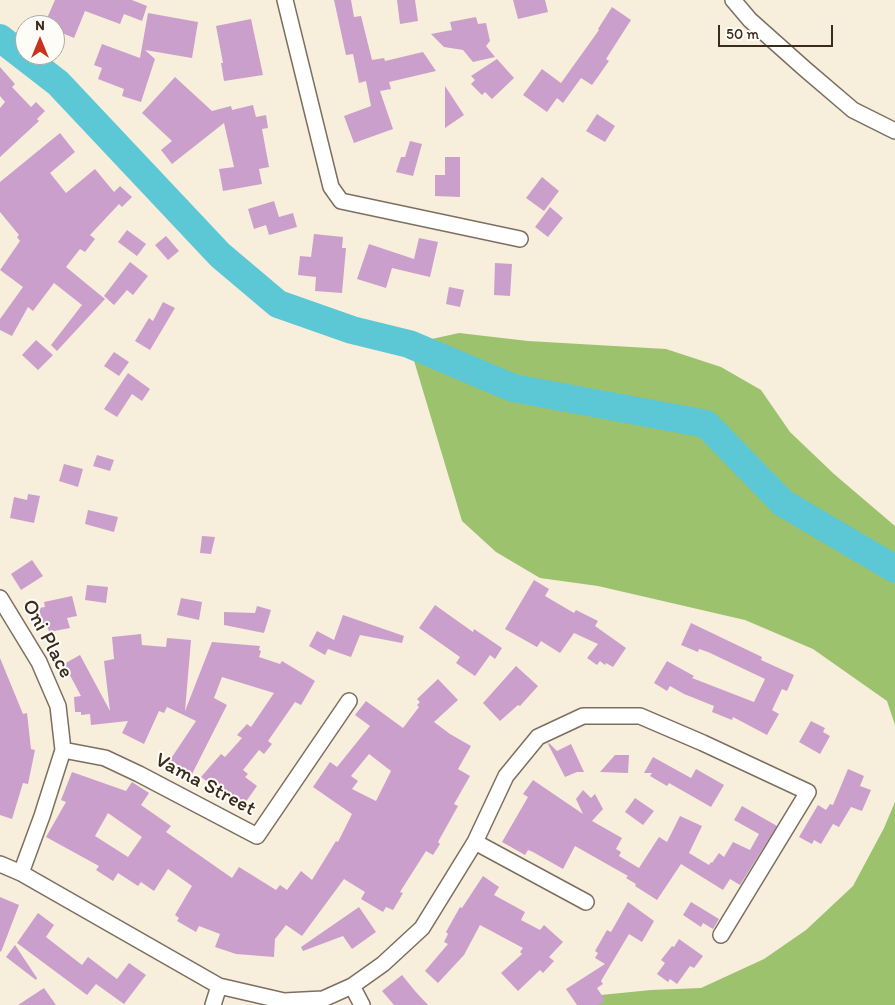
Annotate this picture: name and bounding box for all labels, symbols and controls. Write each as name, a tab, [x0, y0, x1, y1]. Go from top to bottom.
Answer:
north arrow	[15, 15, 65, 65]
scale bar	[720, 15, 835, 47]
text: N	[35, 17, 45, 34]
text: 50 m	[726, 25, 759, 43]
street label: Oni Place	[16, 595, 78, 683]
street label: Vama Street	[150, 748, 260, 822]

